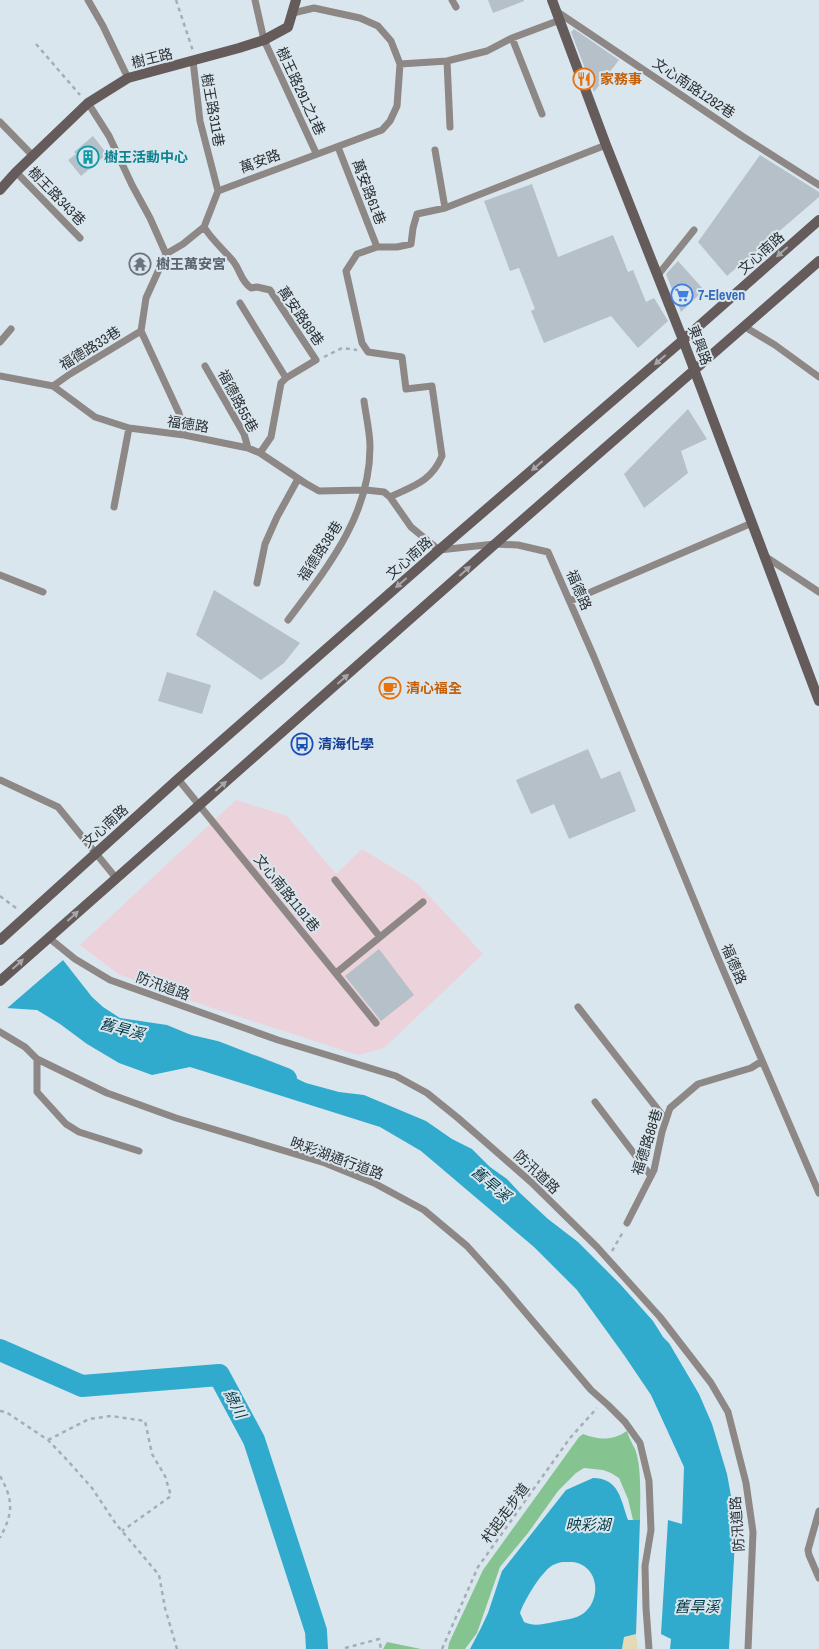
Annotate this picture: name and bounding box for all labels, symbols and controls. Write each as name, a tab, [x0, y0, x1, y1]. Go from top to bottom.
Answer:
street label: 樹王路	[129, 44, 175, 72]
street label: 樹王路291之1巷	[273, 44, 329, 138]
street label: 文心南路1282巷	[649, 54, 739, 122]
restaurant icon: 家務事	[572, 67, 596, 91]
place label: 家務事	[600, 70, 642, 88]
street label: 樹王路311巷	[198, 72, 228, 148]
building icon: 樹王活動中心	[76, 145, 100, 169]
street label: 萬安路	[237, 145, 283, 177]
place label: 樹王活動中心	[104, 148, 188, 166]
street label: 萬安路61巷	[348, 157, 390, 227]
street label: 樹王路343巷	[24, 163, 90, 229]
street label: 文心南路	[734, 228, 788, 278]
one-way arrow	[776, 247, 789, 258]
temple icon: 樹王萬安宮	[128, 252, 152, 276]
place label: 樹王萬安宮	[156, 255, 226, 273]
street label: 萬安路89巷	[274, 283, 328, 349]
supermarket icon: 7-Eleven	[670, 283, 694, 307]
place label: 7-Eleven	[698, 286, 745, 304]
street label: 福德路33巷	[56, 322, 124, 374]
street label: 東興路	[684, 322, 716, 368]
one-way arrow	[654, 354, 667, 365]
street label: 福德路55巷	[214, 366, 262, 436]
street label: 福德路	[166, 412, 210, 436]
one-way arrow	[532, 460, 544, 472]
street label: 福德路38巷	[294, 517, 346, 585]
street label: 文心南路	[382, 533, 436, 583]
one-way arrow	[458, 565, 470, 577]
street label: 福德路	[563, 567, 595, 613]
one-way arrow	[395, 577, 407, 589]
one-way arrow	[337, 673, 349, 685]
cafe icon: 清心福全	[378, 676, 402, 700]
place label: 清心福全	[406, 679, 462, 697]
bus stop icon: 清海化學	[290, 732, 314, 756]
place label: 清海化學	[318, 735, 374, 753]
one-way arrow	[215, 781, 228, 792]
street label: 文心南路	[78, 801, 132, 851]
street label: 文心南路1191巷	[250, 851, 324, 935]
one-way arrow	[66, 911, 79, 922]
street label: 福德路	[718, 941, 750, 987]
one-way arrow	[11, 958, 23, 970]
street label: 防汛道路	[134, 968, 192, 1004]
water label: 舊旱溪	[98, 1013, 149, 1045]
street label: 福德路88巷	[628, 1107, 666, 1177]
street label: 映彩湖通行道路	[288, 1133, 386, 1183]
street label: 防汛道路	[510, 1146, 564, 1198]
water label: 舊旱溪	[467, 1161, 517, 1207]
water label: 綠川	[219, 1386, 253, 1424]
street label: 杙起走步道	[477, 1479, 533, 1547]
street label: 防汛道路	[726, 1495, 748, 1553]
water label: 映彩湖	[565, 1514, 612, 1535]
water label: 舊旱溪	[674, 1596, 721, 1617]

